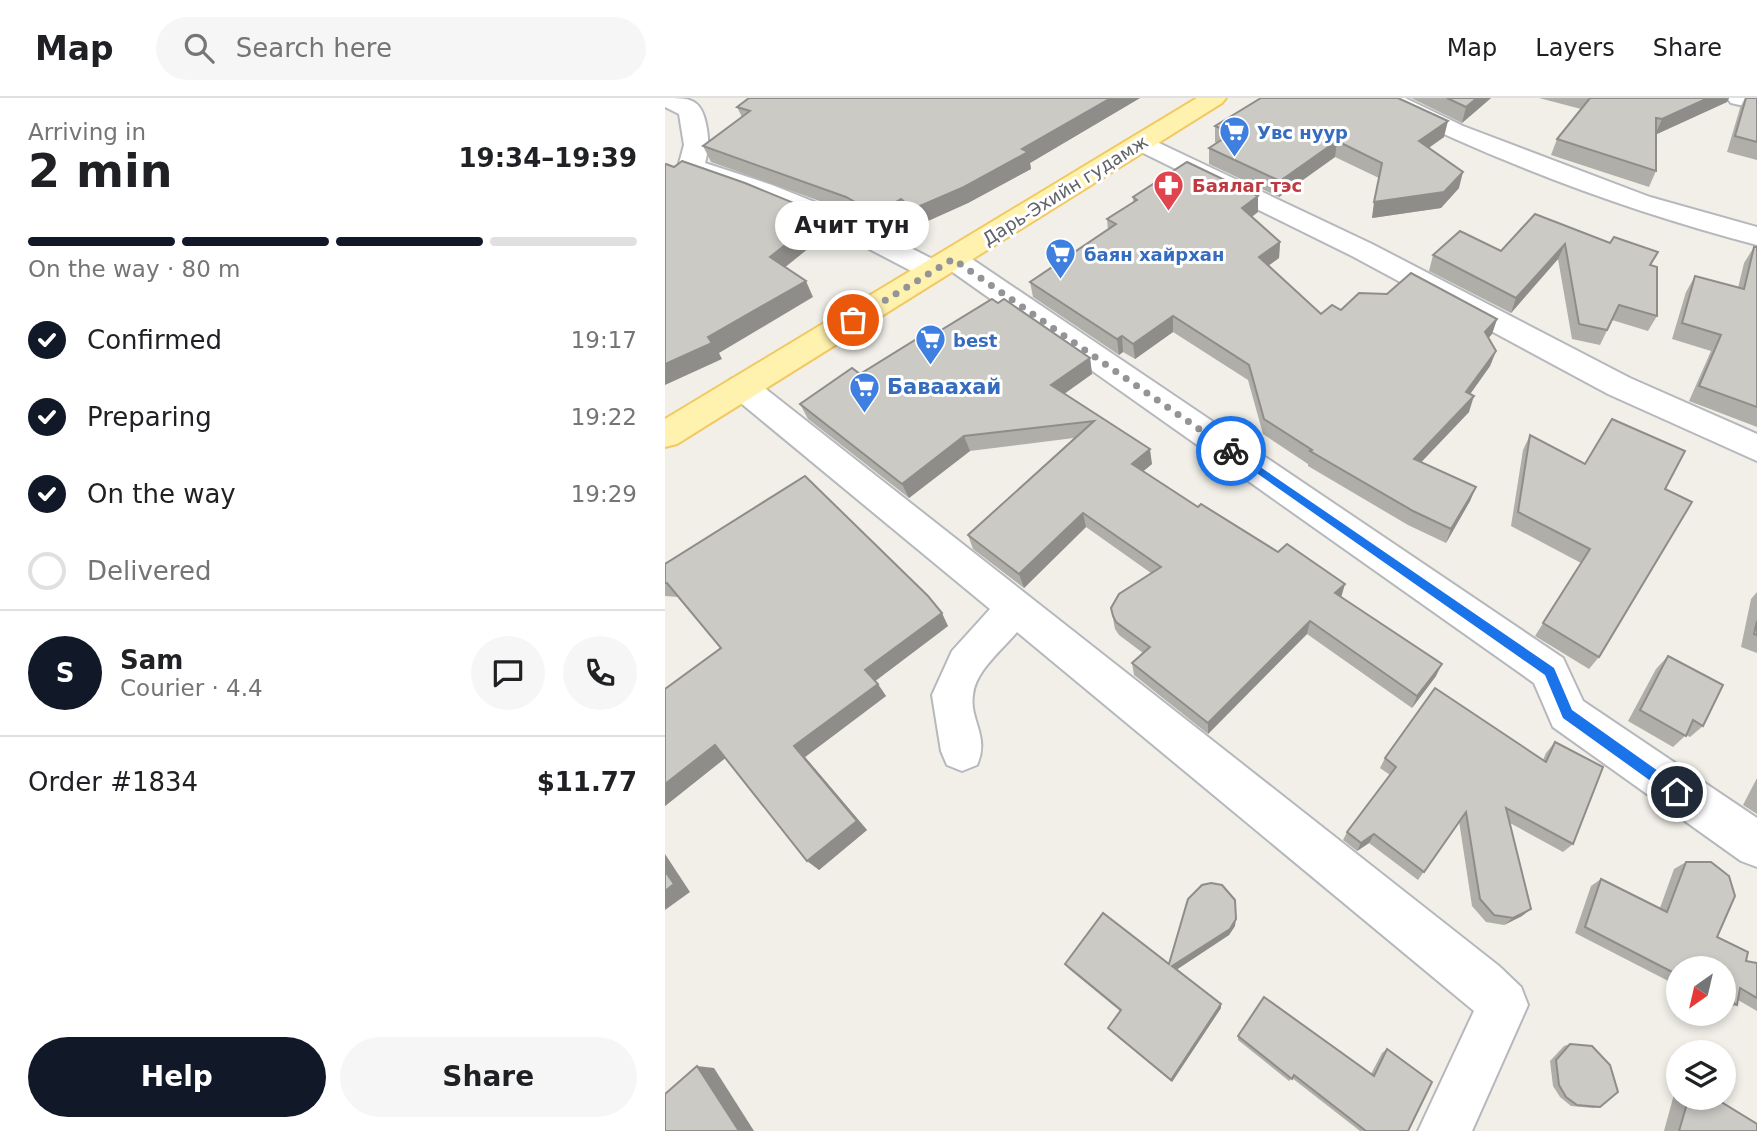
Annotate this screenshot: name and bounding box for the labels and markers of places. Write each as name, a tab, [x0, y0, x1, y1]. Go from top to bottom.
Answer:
supermarket icon: Увс нуур	[1217, 115, 1251, 159]
place label: Увс нуур	[1257, 122, 1348, 143]
pharmacy icon: Баялаг тэс	[1152, 168, 1186, 212]
place label: Баялаг тэс	[1192, 175, 1302, 196]
callout: Ачит тун	[776, 201, 930, 250]
supermarket icon: баян хайрхан	[1044, 237, 1078, 281]
place label: баян хайрхан	[1084, 244, 1224, 265]
pin	[823, 290, 883, 350]
supermarket icon: best	[913, 323, 947, 367]
place label: best	[953, 330, 998, 351]
supermarket icon: Баваахай	[847, 370, 881, 414]
place label: Баваахай	[887, 375, 1001, 399]
pin	[1647, 762, 1707, 822]

